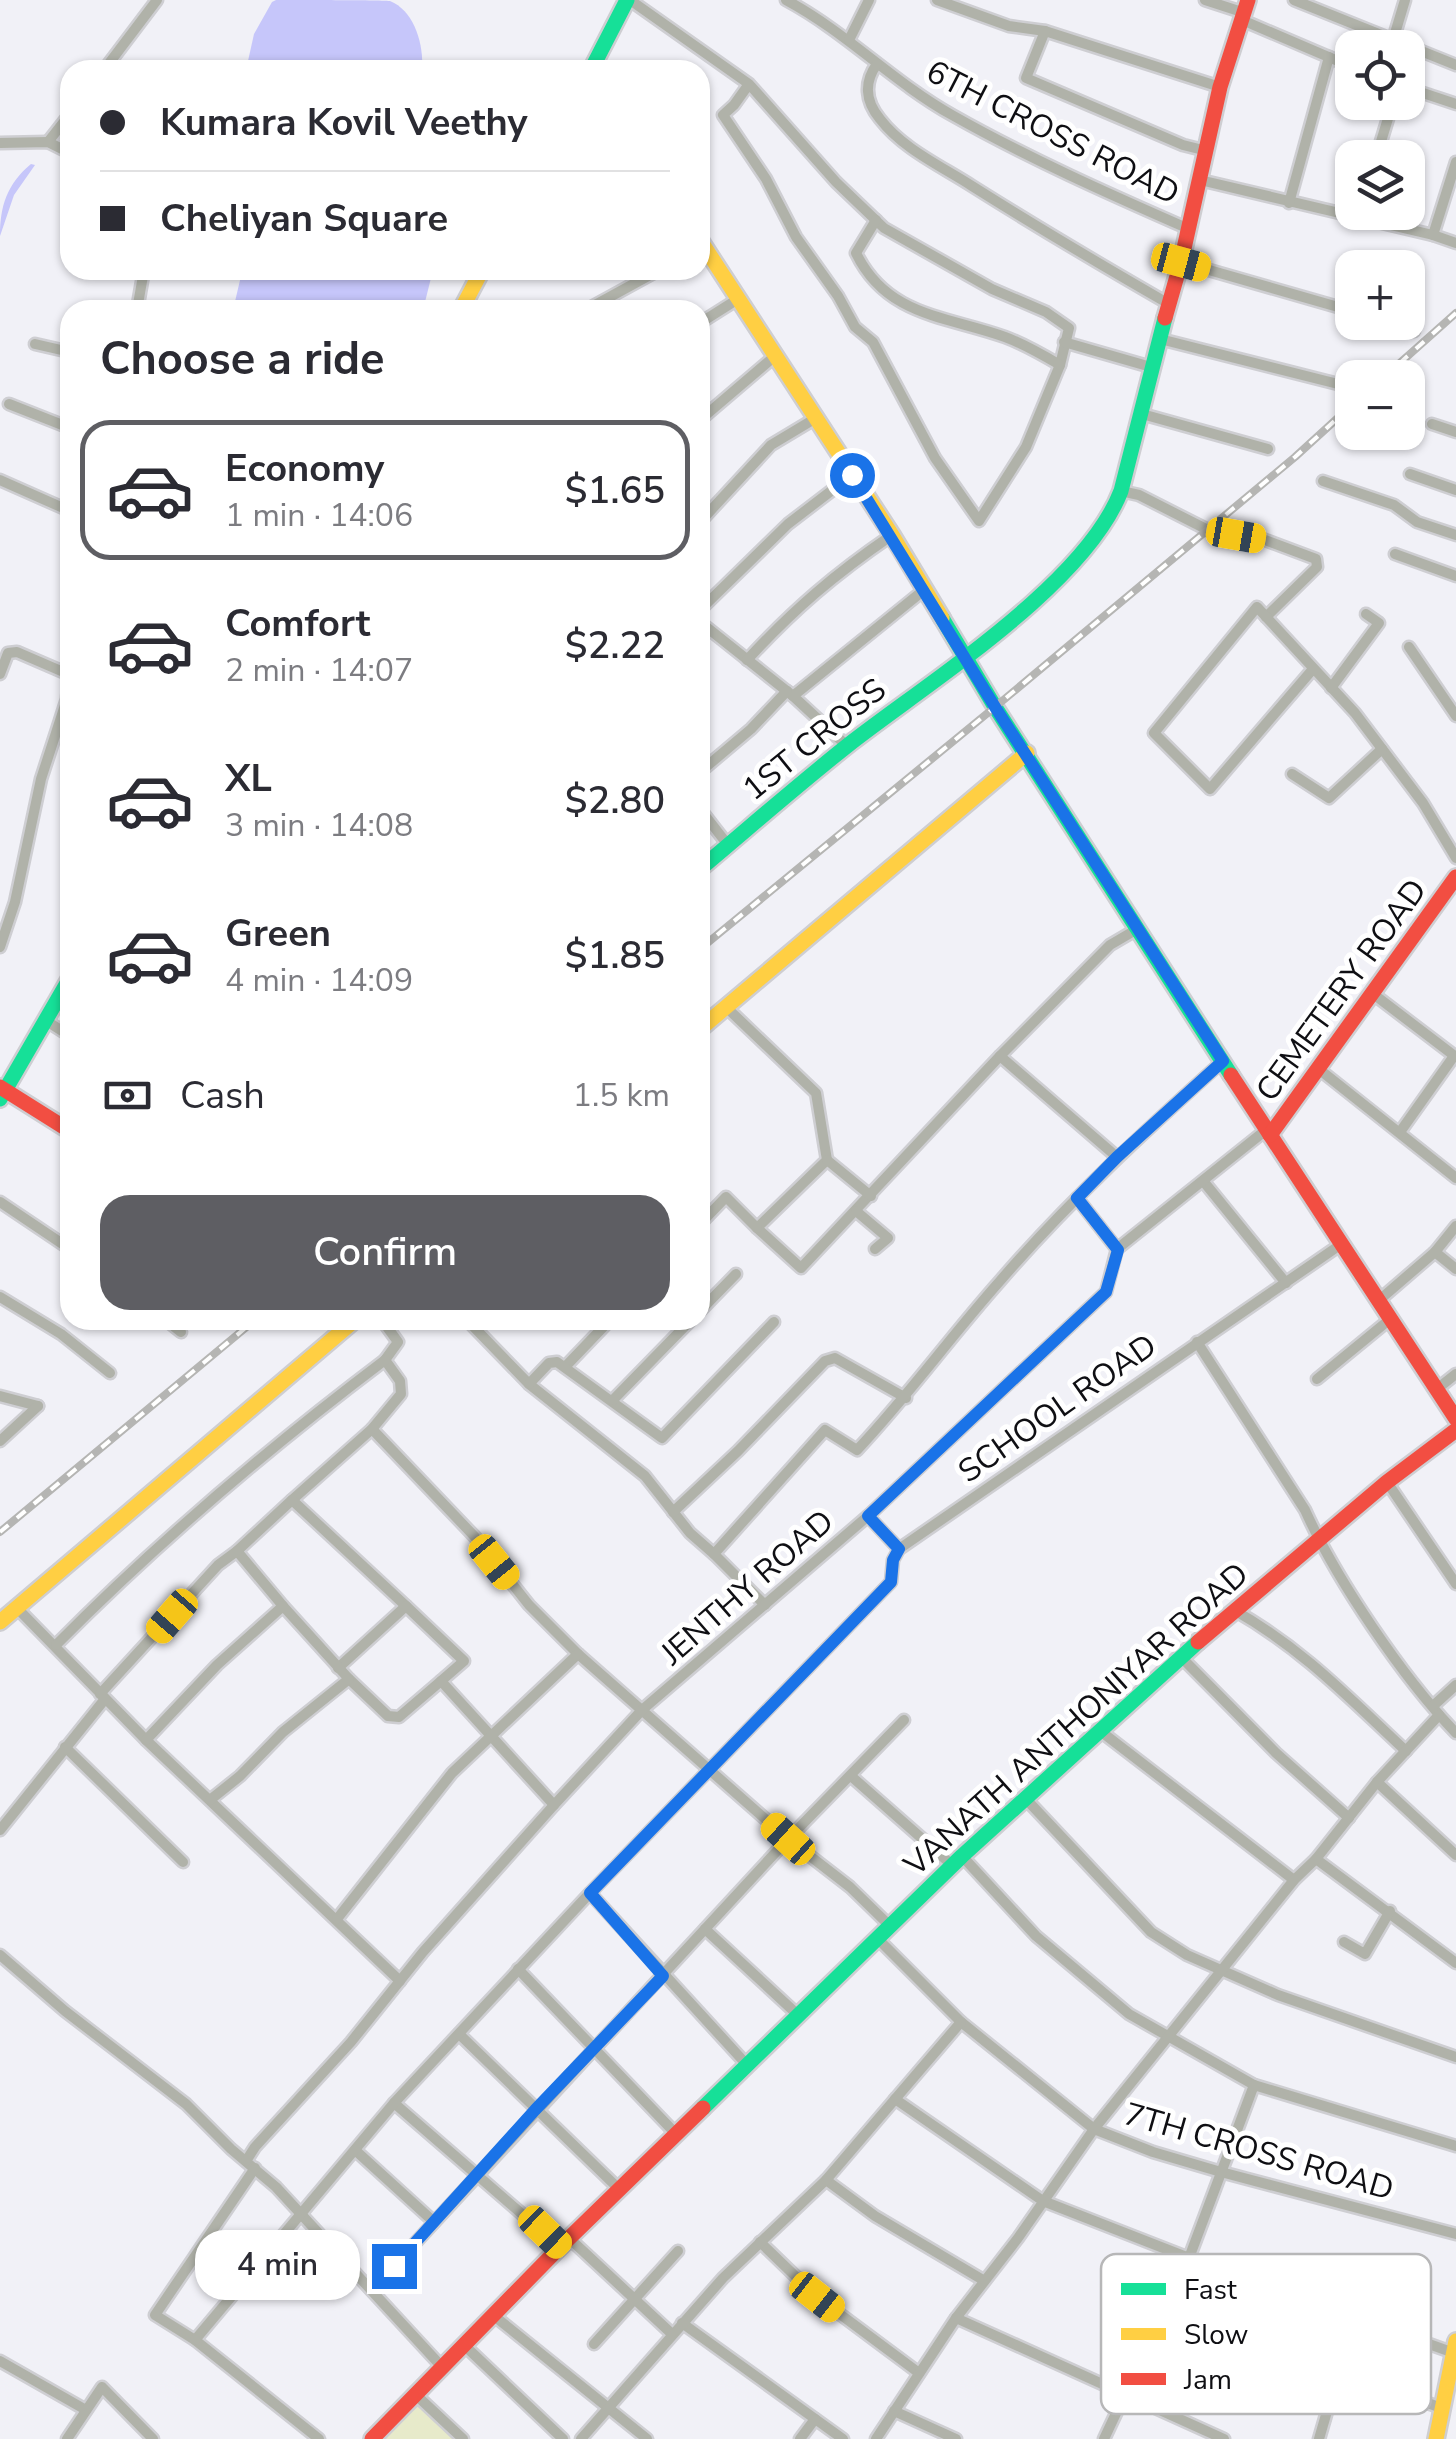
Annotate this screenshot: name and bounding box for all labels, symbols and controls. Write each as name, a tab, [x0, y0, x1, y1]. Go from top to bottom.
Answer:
map controls	[1335, 30, 1425, 450]
button: locate	[1335, 30, 1425, 120]
street label: 6TH CROSS ROAD	[919, 50, 1187, 215]
text: Kumara Kovil Veethy	[160, 97, 528, 148]
button: layers	[1335, 140, 1425, 230]
text: Cheliyan Square	[160, 193, 448, 244]
car	[1148, 240, 1214, 284]
button: +	[1335, 250, 1425, 340]
text: Choose a ride	[100, 329, 385, 390]
button: −	[1335, 360, 1425, 450]
text: Economy	[225, 443, 384, 494]
icon: car	[105, 445, 195, 535]
route start	[830, 453, 875, 498]
text: $1.65	[565, 465, 665, 516]
text: 1 min · 14:06	[225, 494, 413, 537]
car	[1204, 515, 1268, 555]
text: Comfort	[225, 598, 370, 649]
icon: car	[105, 600, 195, 690]
text: $2.22	[565, 620, 665, 671]
text: 2 min · 14:07	[225, 649, 413, 692]
street label: 1ST CROSS	[734, 668, 895, 810]
text: XL	[225, 753, 272, 804]
icon: car	[105, 755, 195, 845]
text: $2.80	[565, 775, 665, 826]
text: 3 min · 14:08	[225, 804, 413, 847]
street label: CEMETERY ROAD	[1246, 871, 1437, 1110]
text: Green	[225, 908, 331, 959]
icon: car	[105, 910, 195, 1000]
text: $1.85	[565, 930, 665, 981]
text: 4 min · 14:09	[225, 959, 413, 1002]
icon: cash	[100, 1068, 155, 1123]
text: Cash	[180, 1070, 265, 1121]
text: 1.5 km	[573, 1074, 670, 1117]
button: Confirm	[100, 1195, 670, 1310]
street label: SCHOOL ROAD	[950, 1324, 1165, 1493]
street label: JENTHY ROAD	[651, 1500, 843, 1675]
car	[463, 1529, 525, 1595]
street label: VANATH ANTHONIYAR ROAD	[894, 1553, 1258, 1886]
car	[141, 1584, 203, 1648]
car	[756, 1808, 820, 1870]
street label: 7TH CROSS ROAD	[1119, 2092, 1399, 2211]
car	[513, 2200, 577, 2264]
callout: 4 min	[194, 2231, 359, 2301]
text: 4 min	[237, 2243, 318, 2286]
route end	[372, 2244, 417, 2289]
legend	[1101, 2254, 1431, 2414]
car	[784, 2267, 850, 2327]
text: Fast	[1184, 2271, 1237, 2309]
text: Slow	[1184, 2316, 1248, 2354]
text: Jam	[1183, 2361, 1232, 2399]

